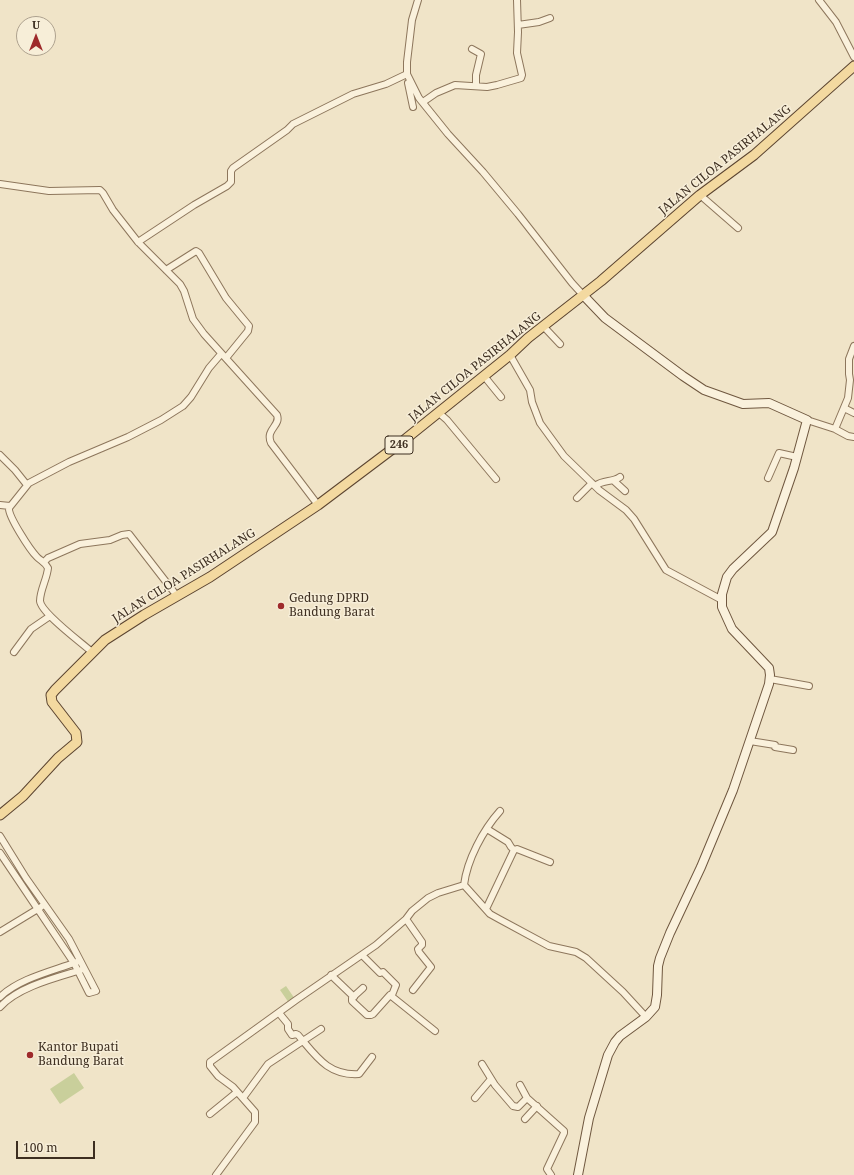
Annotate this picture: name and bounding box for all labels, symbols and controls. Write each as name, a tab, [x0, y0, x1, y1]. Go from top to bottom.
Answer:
north arrow	[16, 16, 56, 56]
text: U	[32, 17, 40, 32]
street label: JALAN CILOA PASIRHALANG	[656, 102, 794, 218]
street label: JALAN CILOA PASIRHALANG	[406, 309, 544, 425]
road number: 246	[385, 436, 413, 454]
street label: JALAN CILOA PASIRHALANG	[110, 526, 258, 626]
place label: Gedung DPRD Bandung Barat	[289, 592, 375, 620]
marker: Gedung DPRD Bandung Barat	[276, 601, 286, 611]
place label: Kantor Bupati Bandung Barat	[38, 1041, 124, 1069]
marker: Kantor Bupati Bandung Barat	[25, 1050, 35, 1060]
scale bar	[18, 1133, 97, 1159]
text: 100 m	[23, 1139, 58, 1156]

